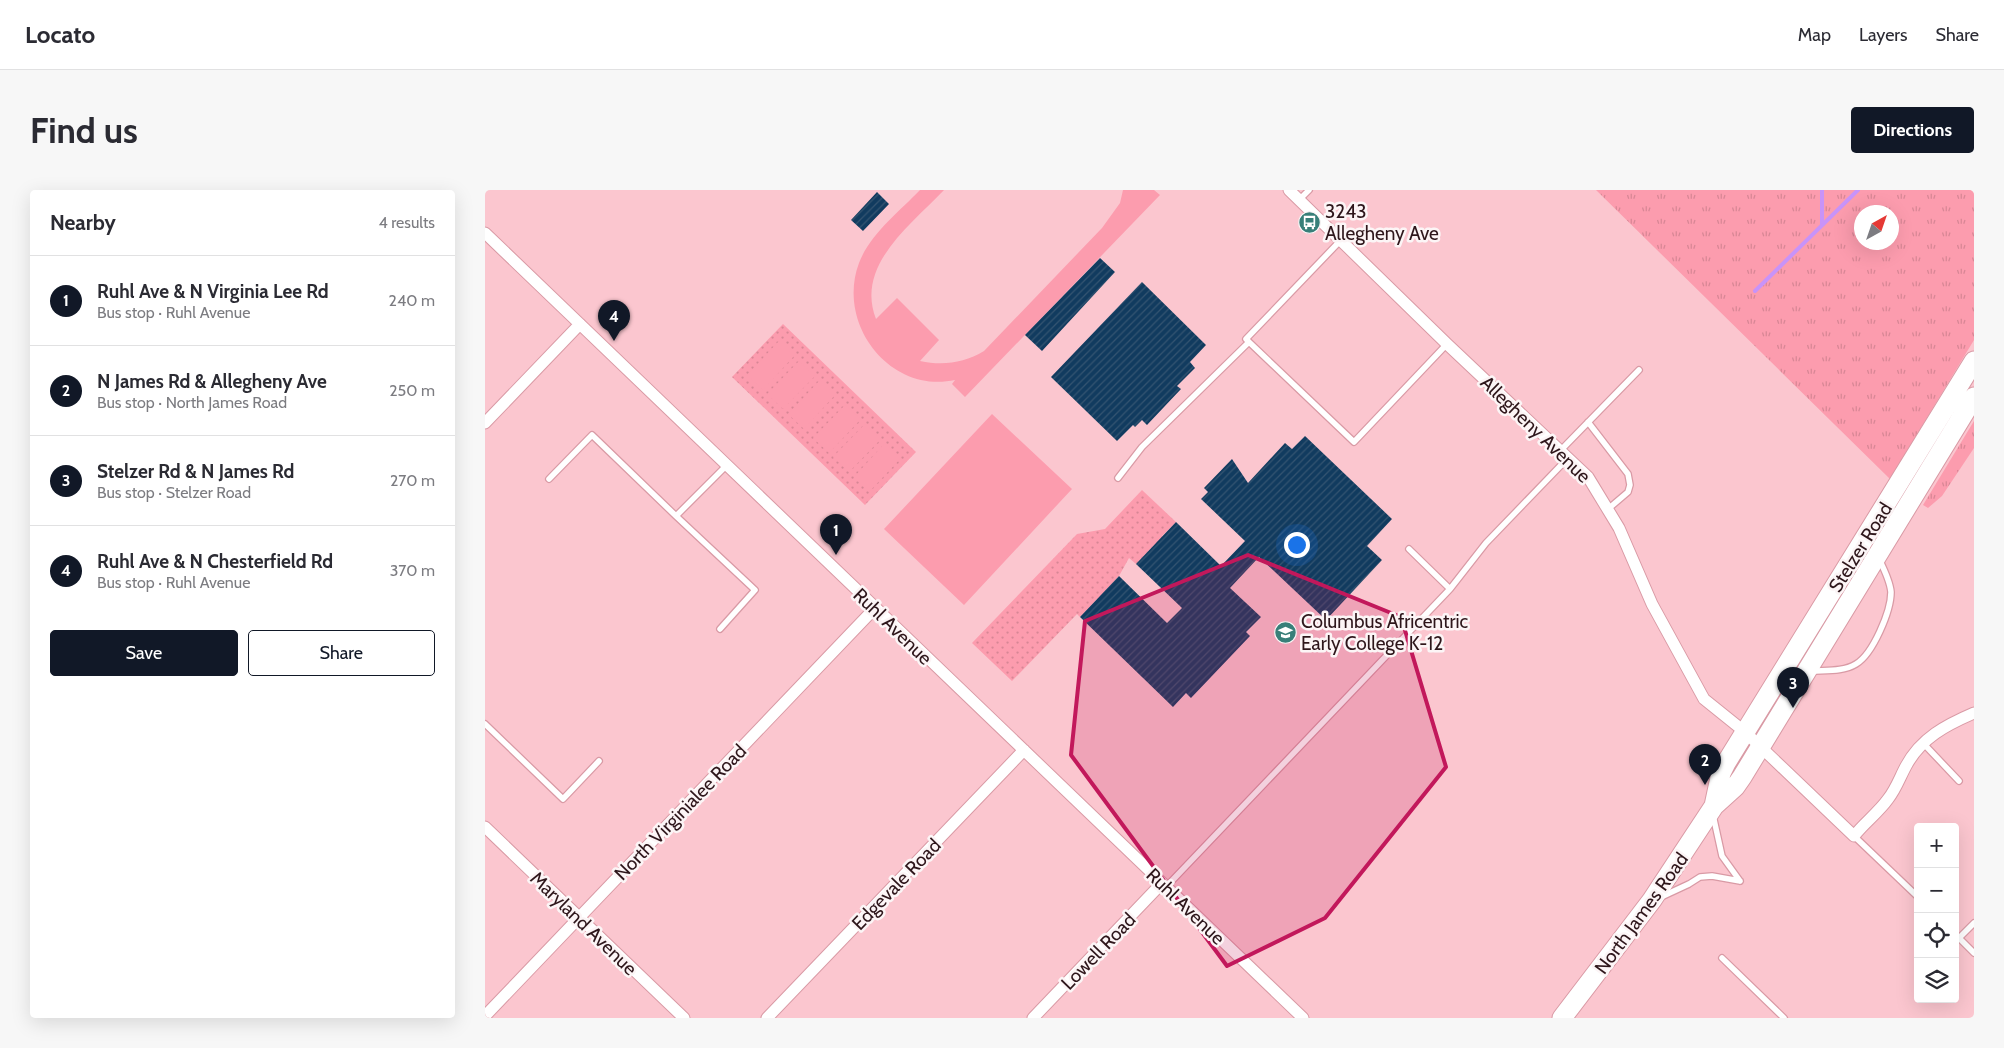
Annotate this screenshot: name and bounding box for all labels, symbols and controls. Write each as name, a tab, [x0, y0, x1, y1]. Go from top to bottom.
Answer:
text: Locato	[25, 20, 95, 49]
text: Map	[1798, 24, 1831, 46]
text: Layers	[1859, 24, 1908, 46]
text: Share	[1936, 24, 1979, 46]
button: Directions	[1851, 107, 1974, 153]
text: Find us	[30, 109, 138, 152]
place label: 3243 Allegheny Ave	[1325, 200, 1439, 245]
north arrow	[1854, 205, 1899, 250]
text: Nearby	[50, 210, 116, 235]
bus stop icon: 3243 Allegheny Ave	[1297, 210, 1321, 234]
text: 4 results	[378, 213, 435, 232]
text: Ruhl Ave & N Virginia Lee Rd	[97, 280, 329, 303]
text: 1	[63, 291, 69, 310]
text: 240 m	[389, 291, 435, 310]
pin: 4	[598, 300, 630, 341]
text: Bus stop · Ruhl Avenue	[97, 303, 250, 322]
text: N James Rd & Allegheny Ave	[97, 370, 327, 393]
street label: Allegheny Avenue	[1476, 371, 1596, 488]
text: 2	[62, 381, 70, 400]
text: 250 m	[389, 381, 435, 400]
text: Bus stop · North James Road	[97, 393, 287, 412]
text: Stelzer Rd & N James Rd	[97, 460, 294, 483]
text: 3	[62, 471, 70, 490]
text: 270 m	[390, 471, 435, 490]
text: Bus stop · Stelzer Road	[97, 483, 251, 502]
street label: Stelzer Road	[1824, 498, 1897, 596]
pin: 1	[820, 514, 852, 555]
your location	[1284, 532, 1310, 558]
text: Ruhl Ave & N Chesterfield Rd	[97, 550, 333, 573]
text: 4	[61, 561, 71, 580]
text: 370 m	[390, 561, 435, 580]
text: Bus stop · Ruhl Avenue	[97, 573, 250, 592]
street label: Ruhl Avenue	[849, 583, 937, 670]
place label: Columbus Africentric Early College K-12	[1301, 610, 1468, 655]
school or university icon: Columbus Africentric Early College K-12	[1273, 620, 1297, 644]
button: Save	[50, 630, 238, 676]
button: Share	[248, 630, 435, 676]
pin: 3	[1777, 667, 1809, 708]
street label: North Virginialee Road	[610, 740, 751, 885]
pin: 2	[1689, 744, 1721, 785]
map controls	[1914, 823, 1959, 1003]
button: +	[1914, 823, 1959, 868]
street label: Edgevale Road	[847, 834, 946, 935]
street label: North James Road	[1590, 848, 1693, 978]
street label: Ruhl Avenue	[1142, 863, 1230, 950]
street label: Maryland Avenue	[526, 867, 642, 980]
button: −	[1914, 868, 1959, 913]
street label: Lowell Road	[1056, 908, 1141, 994]
button: locate	[1914, 913, 1959, 958]
button: layers	[1914, 958, 1959, 1003]

